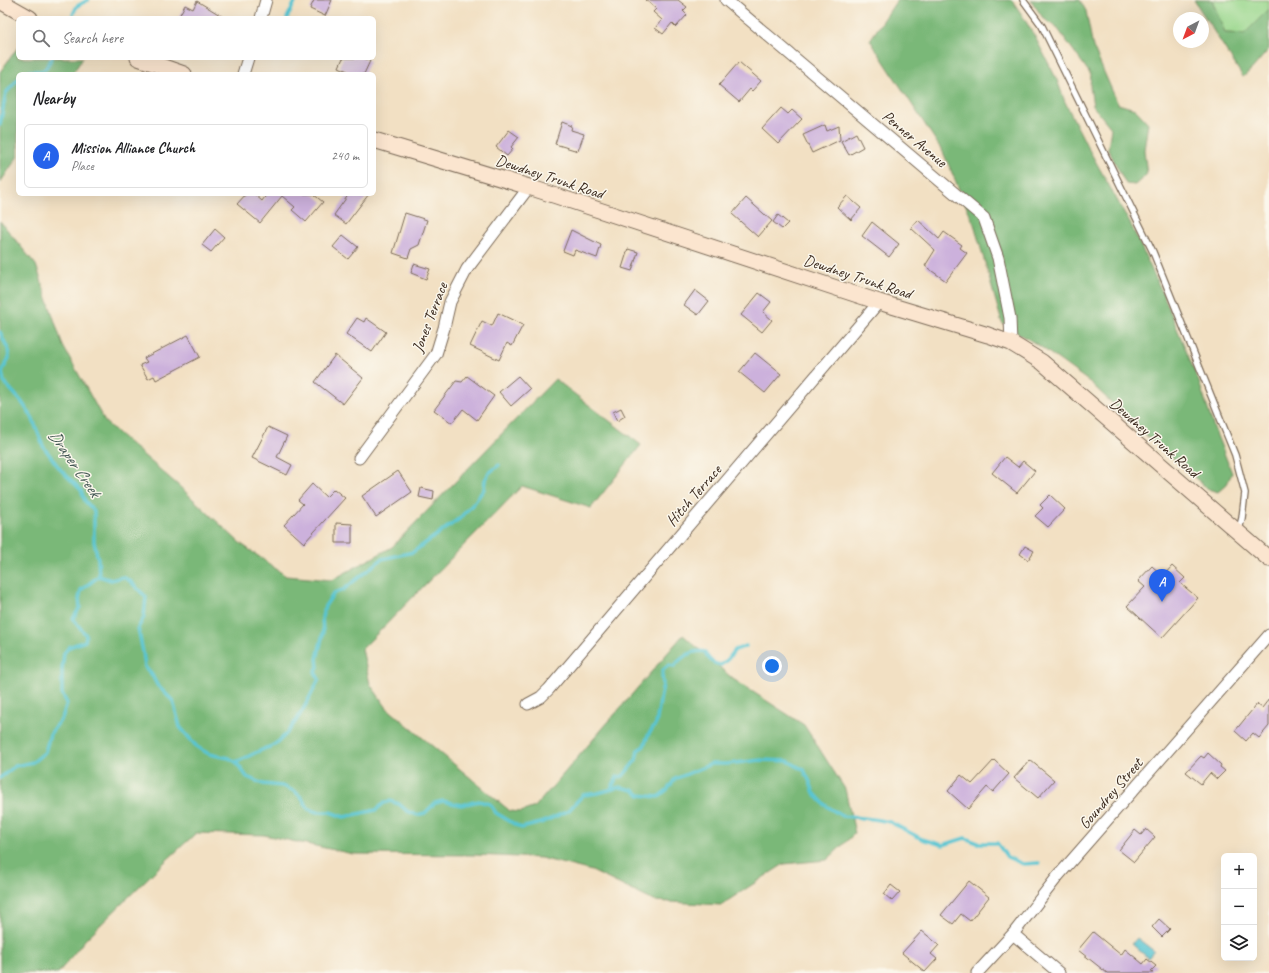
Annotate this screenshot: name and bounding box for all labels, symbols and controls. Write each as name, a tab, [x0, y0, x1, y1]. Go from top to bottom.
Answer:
north arrow	[1173, 12, 1209, 48]
search box	[16, 16, 376, 60]
icon: search	[30, 27, 52, 49]
text: Search here	[62, 29, 123, 48]
text: Nearby	[32, 88, 75, 109]
street label: Penner Avenue	[878, 106, 952, 173]
text: Mission Alliance Church	[71, 139, 195, 158]
text: A	[43, 148, 49, 164]
text: 240 m	[331, 148, 359, 164]
street label: Dewdney Trunk Road	[493, 150, 609, 205]
text: Place	[71, 158, 94, 174]
street label: Dewdney Trunk Road	[801, 250, 917, 305]
street label: Jones Terrace	[407, 278, 453, 356]
street label: Dewdney Trunk Road	[1105, 393, 1205, 484]
water label: Draper Creek	[44, 426, 107, 503]
street label: Hitch Terrace	[662, 459, 727, 531]
pin: A	[1149, 569, 1175, 602]
your location	[762, 656, 782, 676]
street label: Goundrey Street	[1074, 753, 1148, 833]
map controls	[1221, 853, 1257, 961]
button: +	[1221, 853, 1257, 889]
button: −	[1221, 889, 1257, 925]
button: layers	[1221, 925, 1257, 961]

